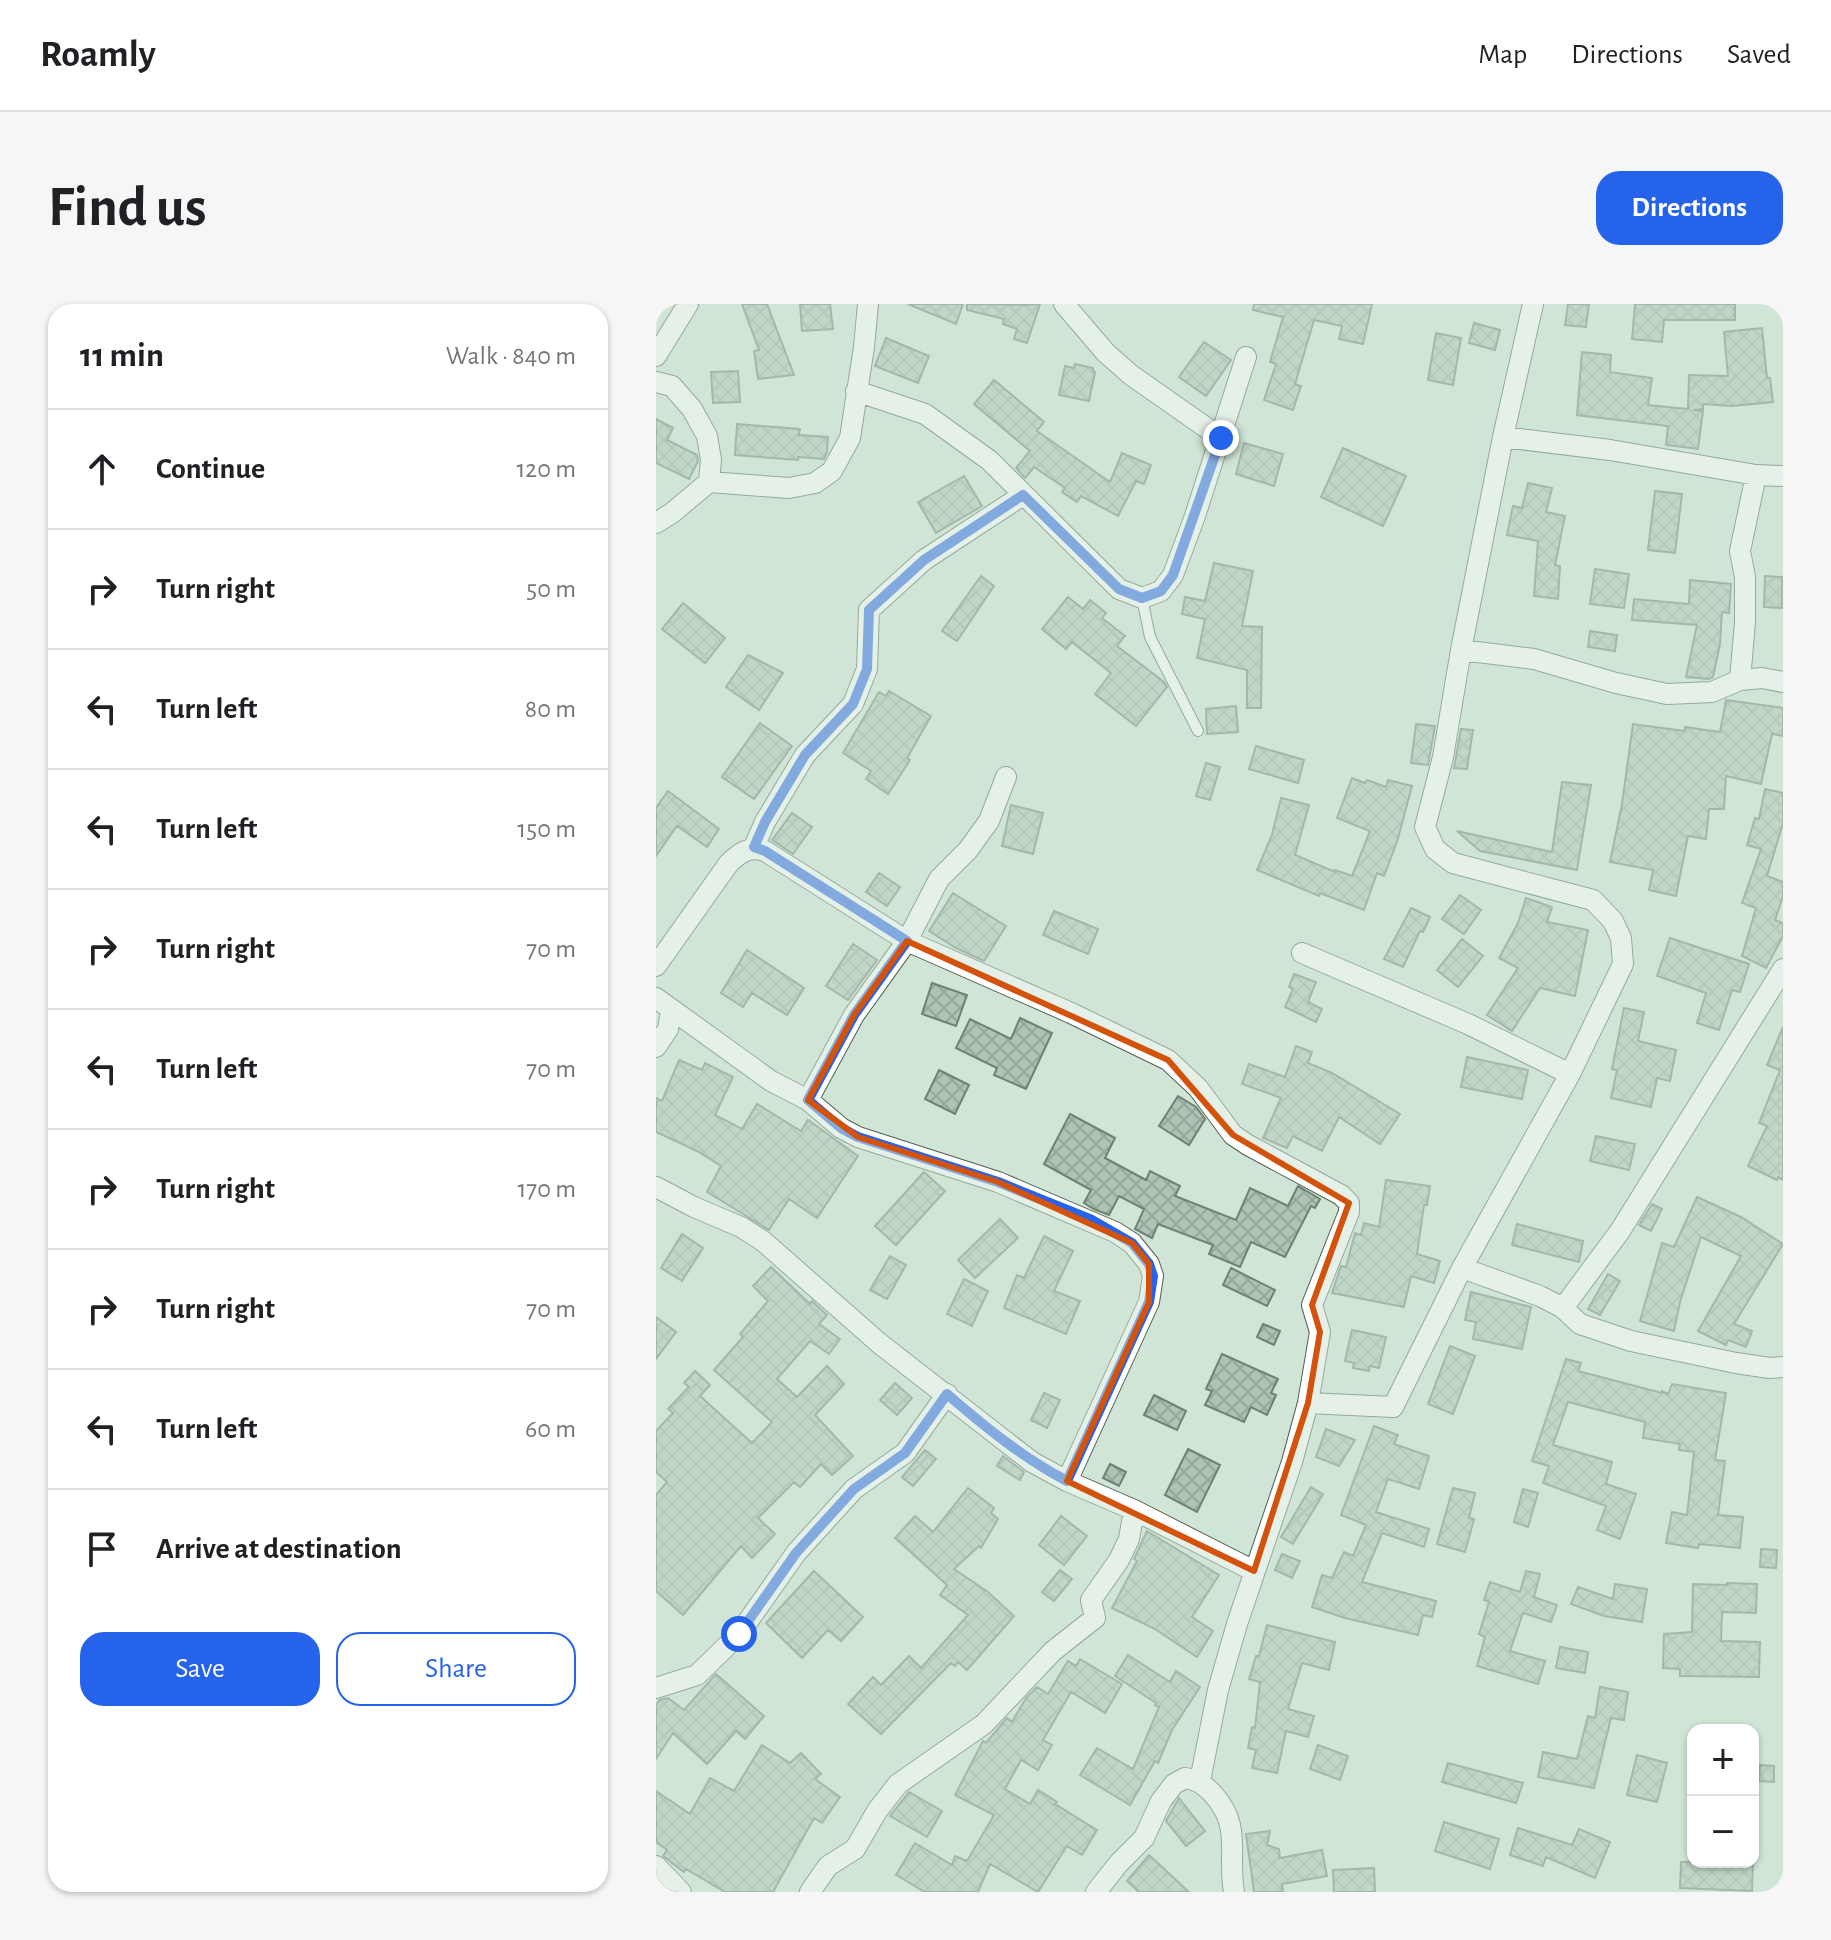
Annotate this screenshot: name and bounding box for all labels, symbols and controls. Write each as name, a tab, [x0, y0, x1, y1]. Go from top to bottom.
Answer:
text: Roamly	[40, 36, 156, 74]
text: Map	[1478, 41, 1527, 69]
text: Directions	[1571, 41, 1683, 69]
text: Saved	[1727, 41, 1791, 69]
button: Directions	[1596, 171, 1783, 245]
text: Find us	[48, 180, 206, 236]
text: 11 min	[80, 339, 164, 373]
text: Walk · 840 m	[446, 343, 576, 369]
route end	[1203, 420, 1239, 456]
icon: ahead	[80, 447, 124, 491]
text: Continue	[156, 454, 265, 484]
text: 120 m	[516, 456, 576, 482]
icon: right	[80, 567, 124, 611]
text: Turn right	[156, 574, 275, 604]
text: 50 m	[526, 576, 576, 602]
icon: left	[80, 687, 124, 731]
text: Turn left	[156, 694, 257, 724]
text: 80 m	[525, 696, 576, 722]
icon: left	[80, 807, 124, 851]
text: Turn left	[156, 814, 257, 844]
text: 150 m	[517, 816, 576, 842]
icon: right	[80, 927, 124, 971]
text: Turn right	[156, 934, 275, 964]
text: 70 m	[526, 936, 576, 962]
icon: left	[80, 1047, 124, 1091]
text: Turn left	[156, 1054, 257, 1084]
text: 70 m	[526, 1056, 576, 1082]
icon: right	[80, 1167, 124, 1211]
text: Turn right	[156, 1174, 275, 1204]
text: 170 m	[517, 1176, 576, 1202]
icon: right	[80, 1287, 124, 1331]
text: Turn right	[156, 1294, 275, 1324]
text: 70 m	[526, 1296, 576, 1322]
icon: left	[80, 1407, 124, 1451]
text: Turn left	[156, 1414, 257, 1444]
text: 60 m	[525, 1416, 576, 1442]
icon: arrive	[80, 1527, 124, 1571]
text: Arrive at destination	[156, 1534, 402, 1564]
route start	[721, 1616, 757, 1652]
button: Save	[80, 1632, 320, 1706]
button: Share	[336, 1632, 576, 1706]
map controls	[1687, 1724, 1759, 1868]
button: +	[1687, 1724, 1759, 1796]
button: −	[1687, 1796, 1759, 1868]

